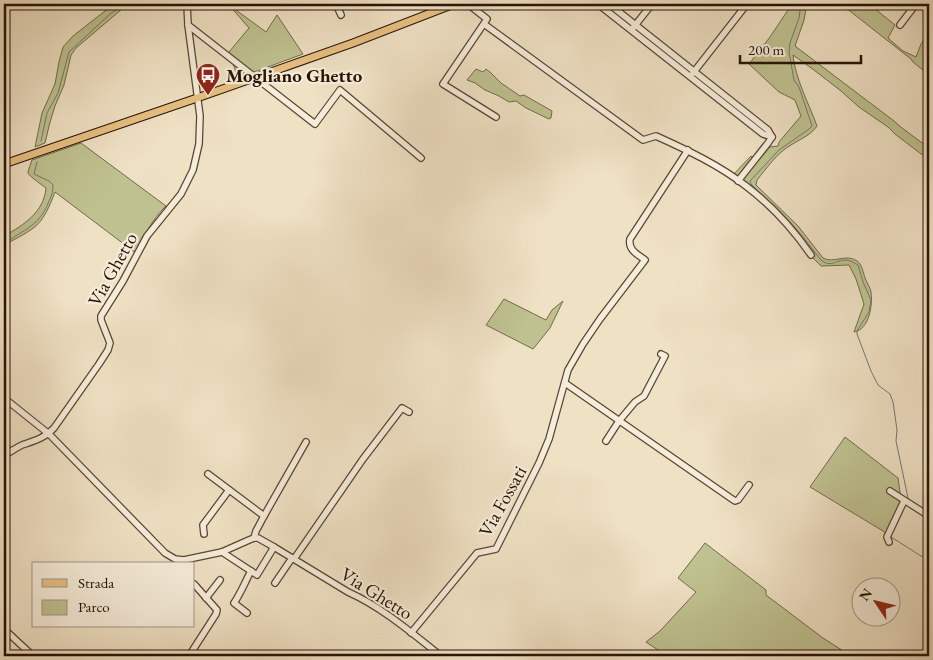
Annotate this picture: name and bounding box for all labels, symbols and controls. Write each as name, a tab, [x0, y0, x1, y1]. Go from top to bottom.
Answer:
scale bar	[740, 32, 862, 64]
text: 200 m	[748, 40, 785, 59]
bus stop icon: Mogliano Ghetto	[195, 62, 221, 96]
place label: Mogliano Ghetto	[226, 63, 363, 88]
street label: Via Ghetto	[82, 228, 143, 311]
street label: Via Fossati	[473, 461, 532, 541]
street label: Via Ghetto	[336, 561, 418, 625]
legend	[32, 562, 195, 628]
text: Strada	[78, 573, 114, 592]
north arrow	[850, 578, 900, 628]
text: N	[855, 584, 876, 604]
text: Parco	[78, 597, 110, 616]

